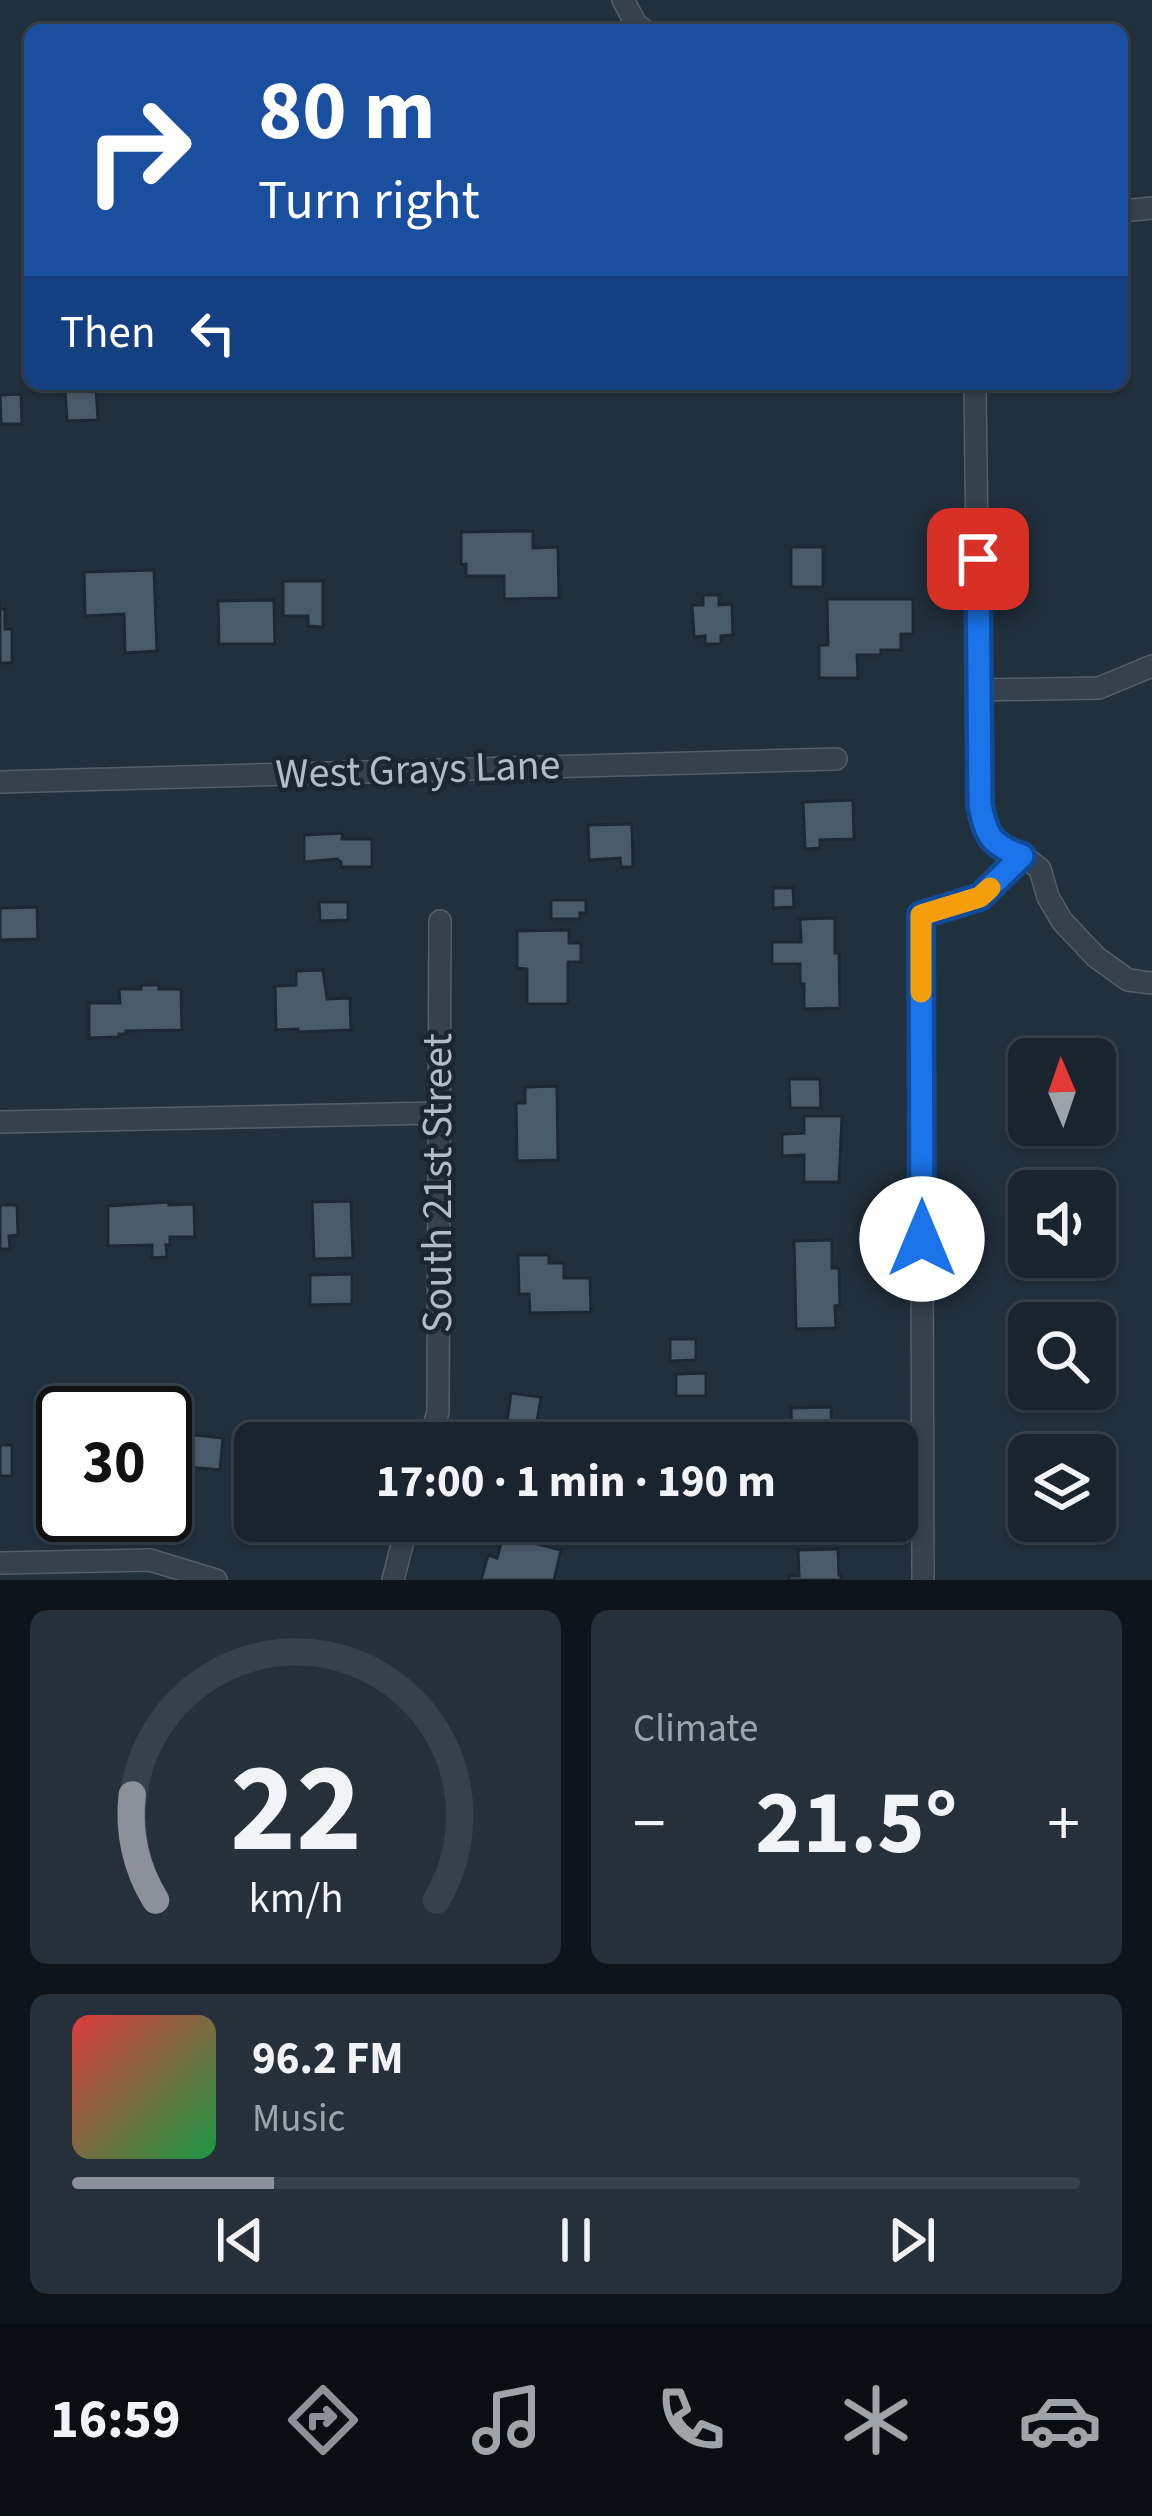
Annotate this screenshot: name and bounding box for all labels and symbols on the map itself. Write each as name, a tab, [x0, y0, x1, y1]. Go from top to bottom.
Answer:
pin	[927, 508, 1029, 610]
street label: West Grays Lane	[275, 735, 561, 805]
street label: South 21st Street	[408, 1033, 468, 1333]
north arrow	[1008, 1038, 1116, 1146]
position arrow	[859, 1176, 985, 1302]
speed limit sign: 30	[36, 1386, 192, 1542]

